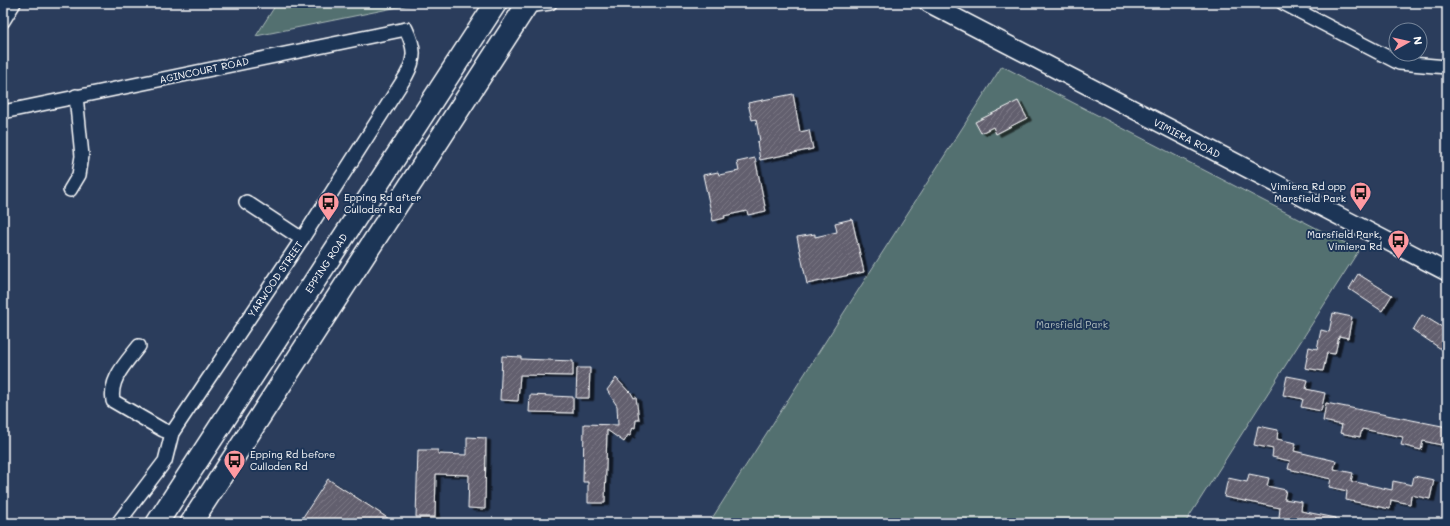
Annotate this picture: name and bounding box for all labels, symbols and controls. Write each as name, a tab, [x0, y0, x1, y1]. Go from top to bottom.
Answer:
north arrow	[1388, 22, 1428, 62]
text: N	[1410, 35, 1426, 46]
street label: AGINCOURT ROAD	[158, 54, 250, 86]
street label: VIMIERA ROAD	[1151, 115, 1223, 161]
place label: Vimiera Rd opp Marsfield Park	[1271, 179, 1346, 205]
bus stop icon: Vimiera Rd opp Marsfield Park	[1348, 179, 1374, 212]
bus stop icon: Epping Rd after Culloden Rd	[316, 190, 342, 223]
place label: Epping Rd after Culloden Rd	[344, 190, 421, 216]
place label: Marsfield Park, Vimiera Rd	[1307, 227, 1382, 253]
bus stop icon: Marsfield Park, Vimiera Rd	[1385, 227, 1411, 260]
street label: EPPING ROAD	[301, 230, 351, 296]
street label: YARWOOD STREET	[244, 238, 306, 320]
park label: Marsfield Park	[1036, 317, 1108, 331]
bus stop icon: Epping Rd before Culloden Rd	[222, 447, 248, 480]
place label: Epping Rd before Culloden Rd	[250, 447, 335, 473]

